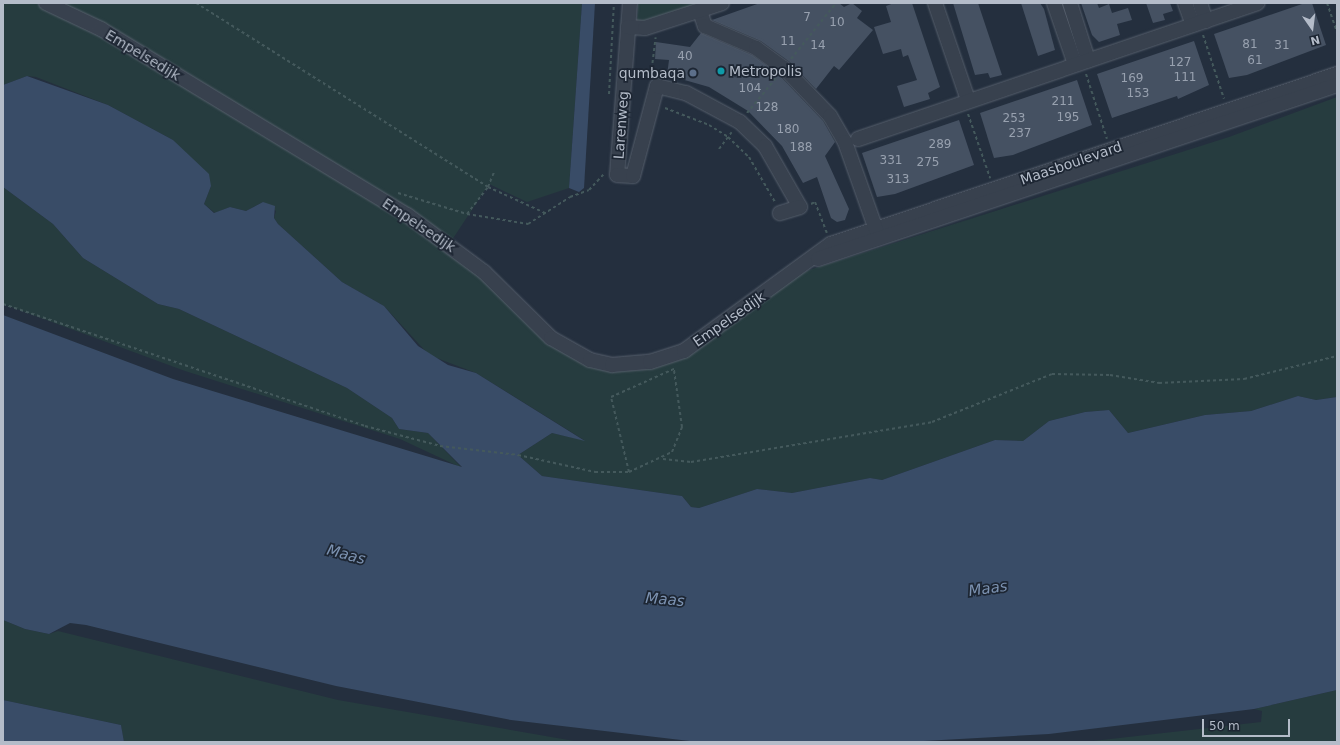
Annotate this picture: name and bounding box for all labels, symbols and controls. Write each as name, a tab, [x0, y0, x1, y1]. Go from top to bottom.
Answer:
north arrow	[1292, 8, 1332, 48]
house number: 7	[803, 11, 811, 25]
house number: 10	[829, 16, 845, 30]
street label: Empelsedijk	[102, 26, 184, 84]
text: N	[1309, 33, 1321, 48]
house number: 11	[780, 35, 796, 49]
house number: 81	[1242, 38, 1258, 52]
house number: 14	[810, 39, 826, 53]
house number: 31	[1274, 39, 1290, 53]
house number: 40	[677, 50, 693, 64]
house number: 61	[1247, 54, 1263, 68]
house number: 127	[1169, 56, 1191, 70]
place label: Metropolis	[729, 63, 802, 79]
place label: qumbaqa	[619, 65, 685, 81]
marker: Metropolis	[716, 66, 726, 76]
marker: qumbaqa	[688, 68, 698, 78]
house number: 111	[1174, 71, 1196, 85]
house number: 169	[1121, 72, 1143, 86]
house number: 104	[739, 82, 761, 96]
house number: 153	[1127, 87, 1149, 101]
street label: Larenweg	[610, 90, 632, 160]
house number: 211	[1052, 95, 1074, 109]
house number: 128	[756, 101, 778, 115]
house number: 195	[1057, 111, 1079, 125]
house number: 253	[1003, 112, 1025, 126]
house number: 180	[777, 123, 799, 137]
house number: 237	[1009, 127, 1031, 141]
house number: 289	[929, 138, 951, 152]
street label: Maasboulevard	[1018, 138, 1124, 188]
house number: 188	[790, 141, 812, 155]
house number: 331	[880, 154, 902, 168]
house number: 275	[917, 156, 939, 170]
house number: 313	[887, 173, 909, 187]
street label: Empelsedijk	[379, 194, 459, 256]
street label: Empelsedijk	[690, 288, 768, 350]
water label: Maas	[325, 541, 367, 569]
water label: Maas	[967, 577, 1009, 601]
water label: Maas	[645, 589, 685, 611]
scale bar	[1204, 711, 1292, 737]
text: 50 m	[1209, 719, 1240, 733]

